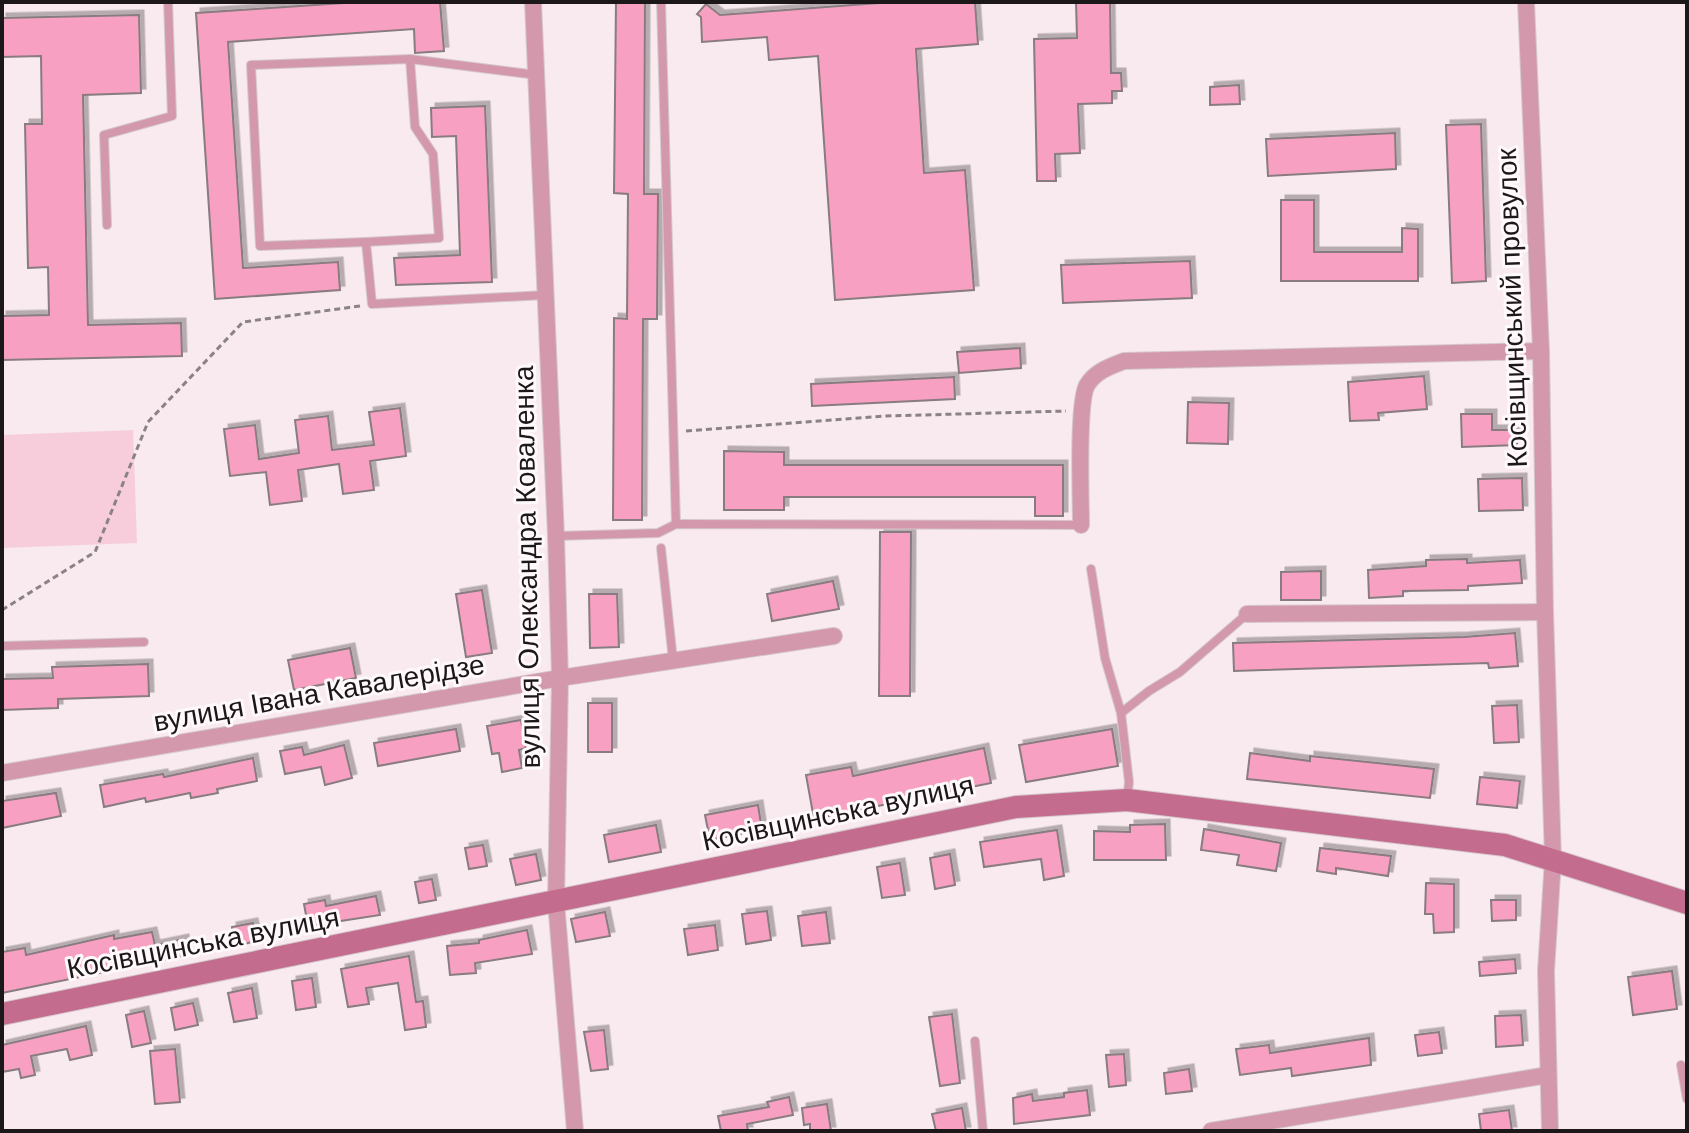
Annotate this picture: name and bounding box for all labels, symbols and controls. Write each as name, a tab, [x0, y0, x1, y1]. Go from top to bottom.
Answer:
street label: Косівщинський провулок	[1491, 147, 1533, 468]
street label: вулиця Олександра Коваленка	[508, 365, 546, 769]
street label: вулиця Івана Кавалерідзе	[151, 649, 487, 737]
street label: Косівщинська вулиця	[699, 769, 977, 857]
street label: Косівщинська вулиця	[64, 901, 342, 985]

